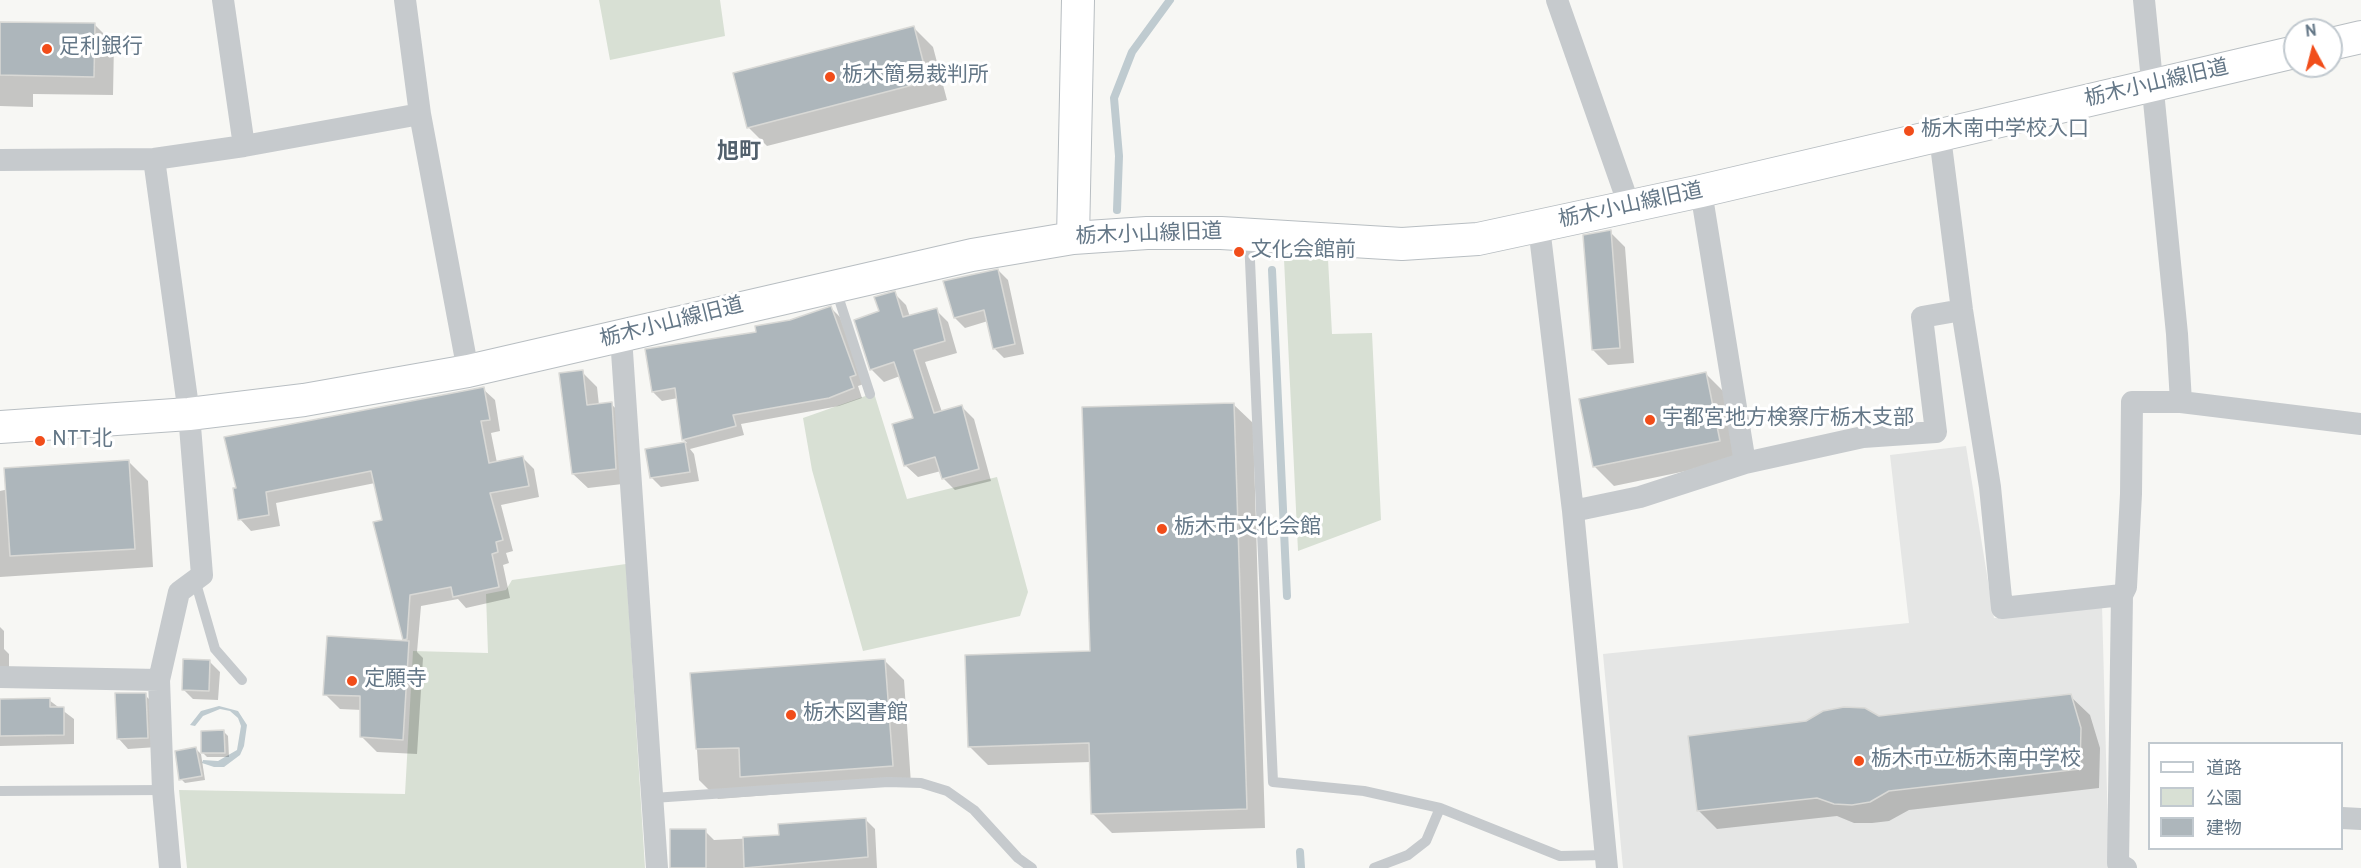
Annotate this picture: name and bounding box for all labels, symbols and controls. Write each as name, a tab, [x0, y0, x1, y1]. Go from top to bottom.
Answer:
north arrow	[2283, 18, 2343, 78]
text: N	[2304, 21, 2318, 43]
place label: 足利銀行	[59, 36, 143, 62]
marker: 足利銀行	[40, 42, 54, 56]
street label: 栃木小山線旧道	[2083, 56, 2231, 114]
place label: 栃木簡易裁判所	[842, 64, 989, 90]
marker: 栃木簡易裁判所	[823, 70, 837, 84]
place label: 栃木南中学校入口	[1921, 118, 2089, 144]
marker: 栃木南中学校入口	[1902, 124, 1916, 138]
district label: 旭町	[717, 141, 761, 167]
street label: 栃木小山線旧道	[1556, 179, 1706, 235]
street label: 栃木小山線旧道	[1075, 221, 1223, 251]
place label: 文化会館前	[1251, 239, 1356, 265]
marker: 文化会館前	[1232, 245, 1246, 259]
street label: 栃木小山線旧道	[598, 294, 746, 354]
place label: 宇都宮地方検察庁栃木支部	[1662, 407, 1914, 433]
marker: 宇都宮地方検察庁栃木支部	[1643, 413, 1657, 427]
place label: NTT北	[52, 428, 112, 454]
marker: NTT北	[33, 434, 47, 448]
place label: 栃木市文化会館	[1174, 516, 1321, 542]
marker: 栃木市文化会館	[1155, 522, 1169, 536]
place label: 定願寺	[364, 668, 427, 694]
marker: 定願寺	[345, 674, 359, 688]
place label: 栃木図書館	[803, 702, 908, 728]
marker: 栃木図書館	[784, 708, 798, 722]
legend	[2148, 742, 2343, 850]
place label: 栃木市立栃木南中学校	[1871, 748, 2081, 774]
marker: 栃木市立栃木南中学校	[1852, 754, 1866, 768]
text: 道路	[2206, 758, 2242, 781]
text: 公園	[2206, 788, 2242, 811]
text: 建物	[2206, 818, 2242, 841]

